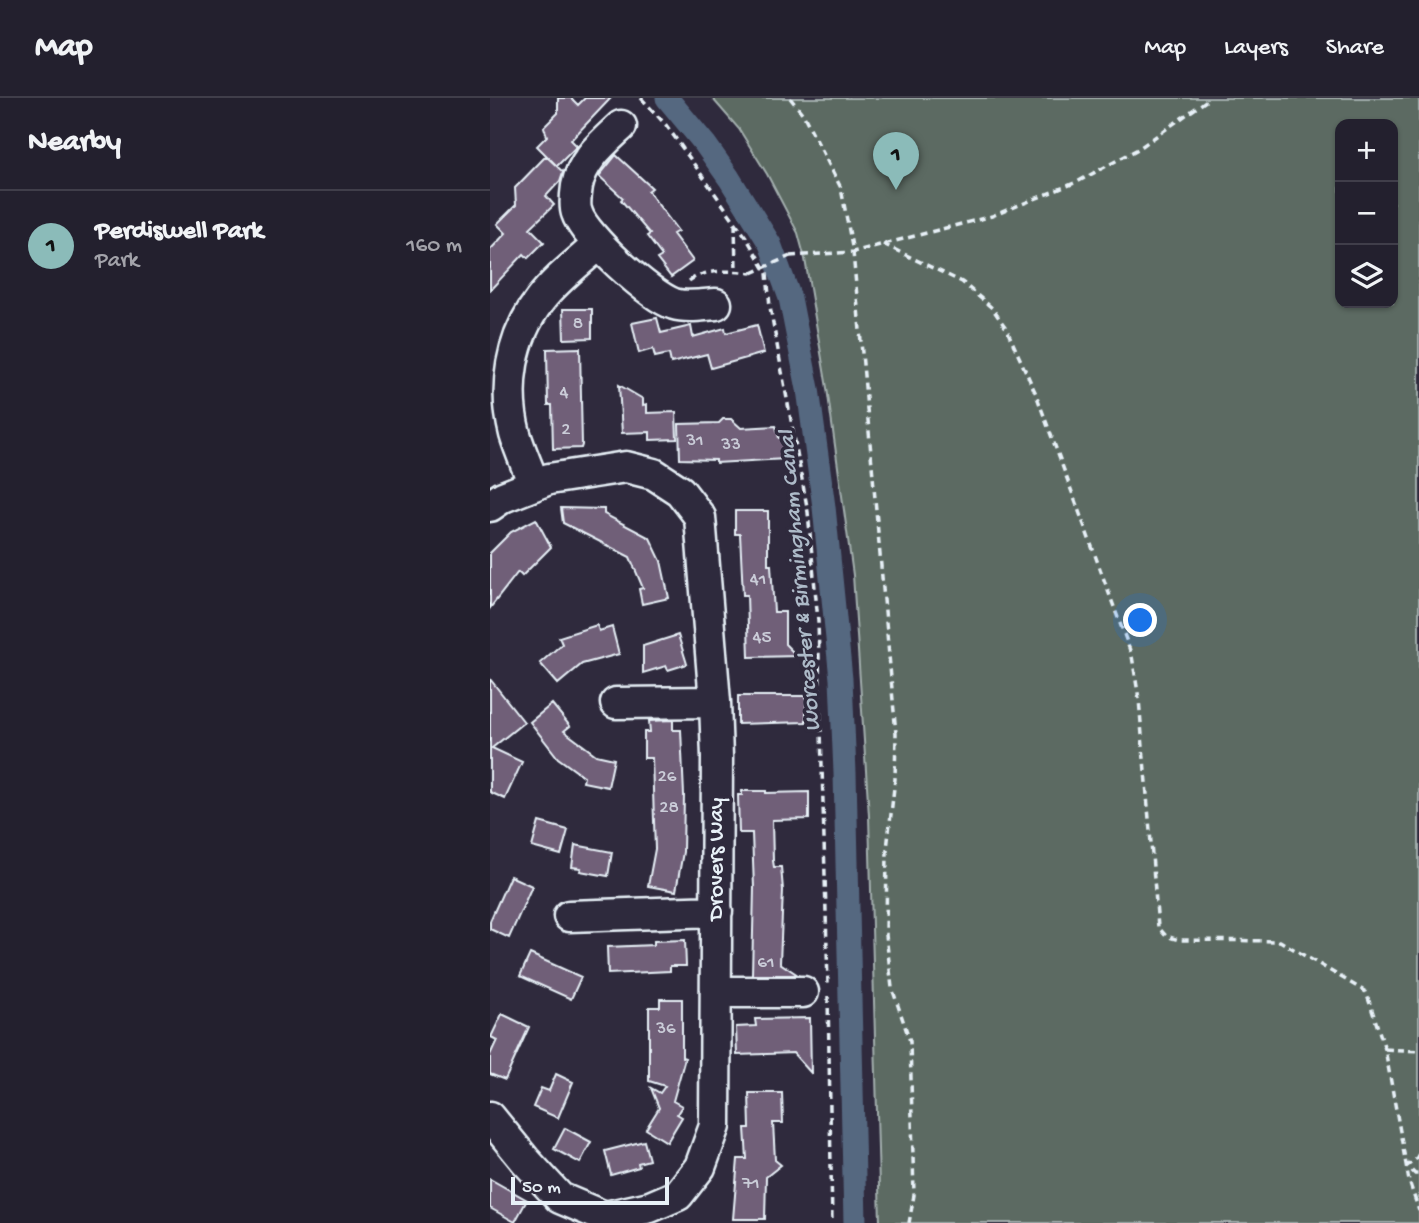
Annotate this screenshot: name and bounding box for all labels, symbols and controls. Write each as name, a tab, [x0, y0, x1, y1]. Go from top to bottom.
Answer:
text: Map	[35, 29, 92, 67]
text: Map	[1144, 34, 1186, 63]
text: Layers	[1224, 34, 1288, 63]
text: Share	[1326, 34, 1384, 63]
map controls	[1335, 119, 1398, 308]
button: +	[1335, 119, 1398, 182]
text: Nearby	[28, 126, 121, 161]
pin: 1	[873, 132, 919, 190]
button: −	[1335, 182, 1398, 245]
text: Perdiswell Park	[95, 217, 263, 248]
text: 1	[46, 233, 56, 260]
text: 160 m	[406, 233, 462, 260]
button: layers	[1335, 245, 1398, 308]
text: Park	[95, 248, 139, 275]
house number: 8	[573, 313, 583, 336]
house number: 4	[560, 382, 569, 405]
house number: 2	[561, 419, 571, 442]
water label: Worcester & Birmingham Canal	[773, 427, 829, 733]
house number: 31	[685, 430, 704, 453]
house number: 33	[720, 434, 741, 457]
house number: 41	[750, 569, 766, 592]
your location	[1123, 603, 1157, 637]
house number: 45	[753, 627, 771, 650]
house number: 26	[658, 766, 677, 789]
house number: 28	[659, 797, 679, 820]
street label: Drovers Way	[704, 798, 731, 922]
house number: 61	[757, 952, 775, 975]
house number: 36	[655, 1018, 676, 1041]
house number: 71	[741, 1173, 760, 1196]
scale bar	[511, 1174, 668, 1206]
text: 50 m	[522, 1177, 561, 1200]

